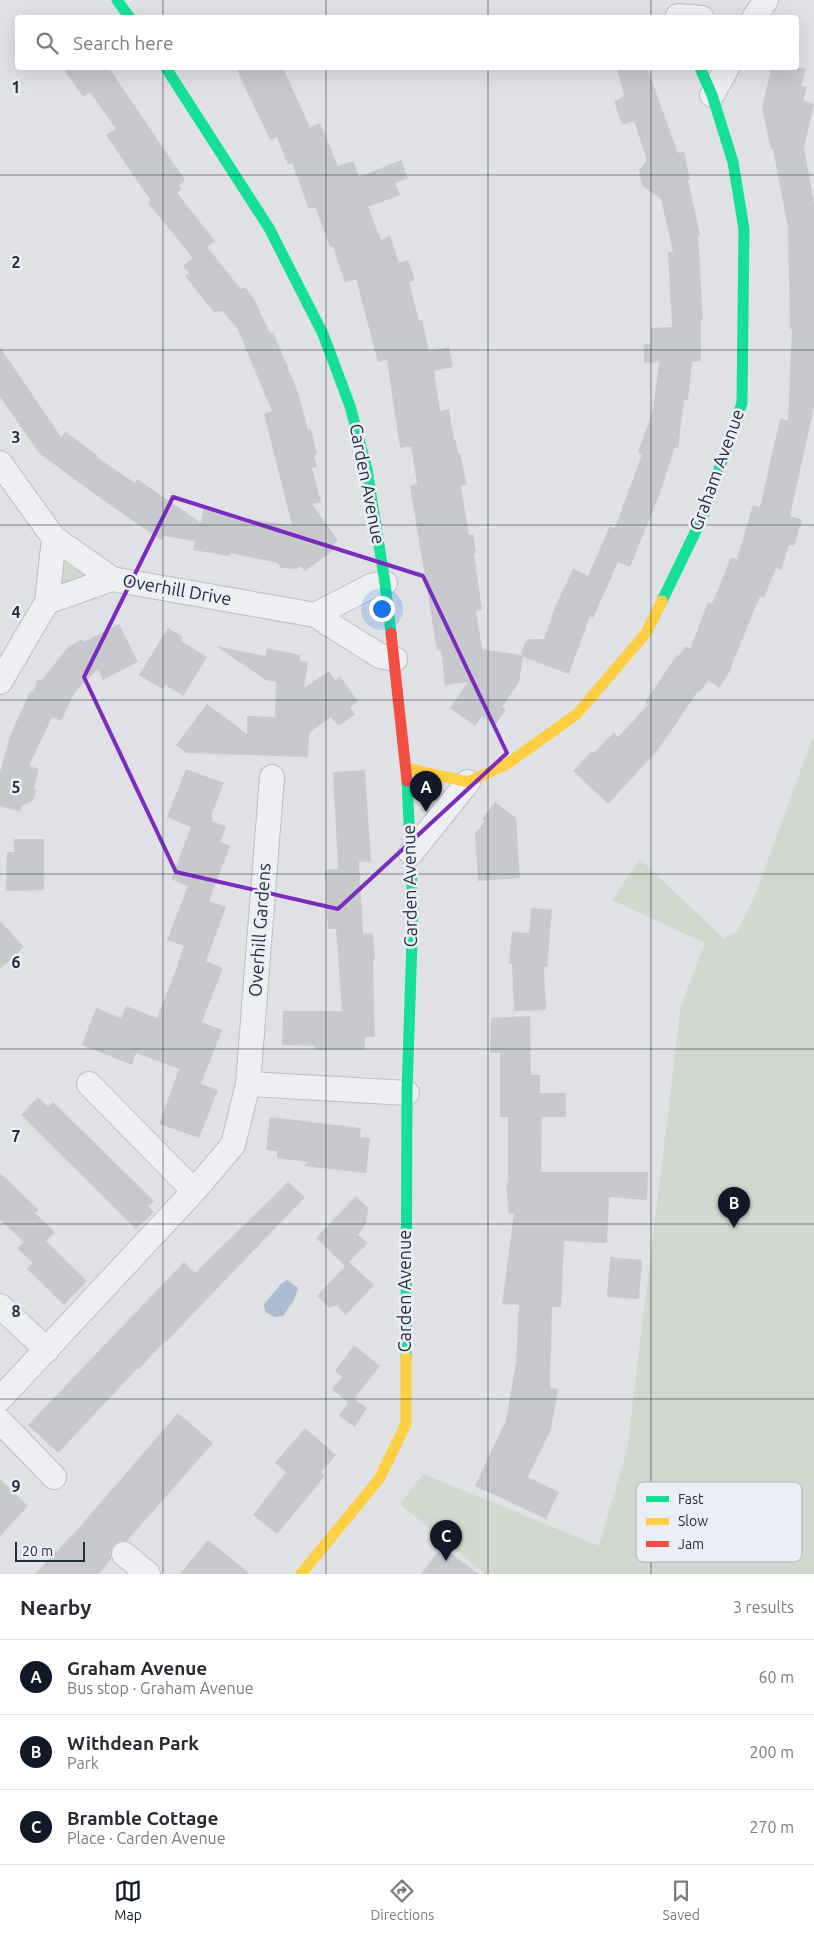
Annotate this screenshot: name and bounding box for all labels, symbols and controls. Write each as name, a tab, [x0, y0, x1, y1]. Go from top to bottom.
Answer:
search box	[15, 15, 799, 70]
icon: search	[33, 29, 61, 57]
text: Search here	[73, 32, 173, 54]
text: 1	[11, 78, 21, 96]
text: 2	[11, 253, 21, 271]
street label: Graham Avenue	[685, 406, 747, 533]
street label: Carden Avenue	[346, 422, 389, 546]
text: 3	[11, 428, 21, 446]
street label: Overhill Drive	[121, 570, 233, 608]
your location	[369, 596, 395, 622]
text: 4	[11, 603, 21, 621]
pin: A	[410, 771, 442, 812]
text: 5	[11, 778, 21, 796]
street label: Carden Avenue	[398, 825, 420, 947]
street label: Overhill Gardens	[244, 862, 274, 998]
text: 6	[11, 953, 21, 971]
text: 7	[11, 1127, 21, 1145]
pin: B	[718, 1187, 750, 1228]
street label: Carden Avenue	[394, 1230, 414, 1352]
text: 8	[11, 1302, 21, 1320]
text: 9	[11, 1477, 21, 1495]
legend	[636, 1482, 802, 1562]
text: Fast	[678, 1491, 704, 1507]
text: Slow	[678, 1513, 708, 1529]
pin: C	[430, 1520, 462, 1561]
text: Jam	[678, 1536, 704, 1552]
scale bar	[15, 1539, 85, 1562]
text: 20 m	[22, 1543, 53, 1559]
text: Nearby	[20, 1595, 91, 1619]
text: 3 results	[733, 1598, 794, 1616]
text: Graham Avenue	[67, 1657, 207, 1679]
text: A	[30, 1668, 42, 1686]
text: 60 m	[758, 1668, 794, 1686]
text: Bus stop · Graham Avenue	[67, 1679, 254, 1697]
text: Withdean Park	[67, 1732, 199, 1754]
text: B	[31, 1743, 41, 1761]
text: 200 m	[749, 1743, 794, 1761]
text: Park	[67, 1754, 99, 1772]
text: Bramble Cottage	[67, 1807, 218, 1829]
text: C	[31, 1818, 41, 1836]
text: 270 m	[749, 1818, 794, 1836]
text: Place · Carden Avenue	[67, 1829, 226, 1847]
tab: Map	[114, 1877, 142, 1923]
tab: Directions	[370, 1877, 434, 1923]
tab: Saved	[663, 1877, 700, 1923]

